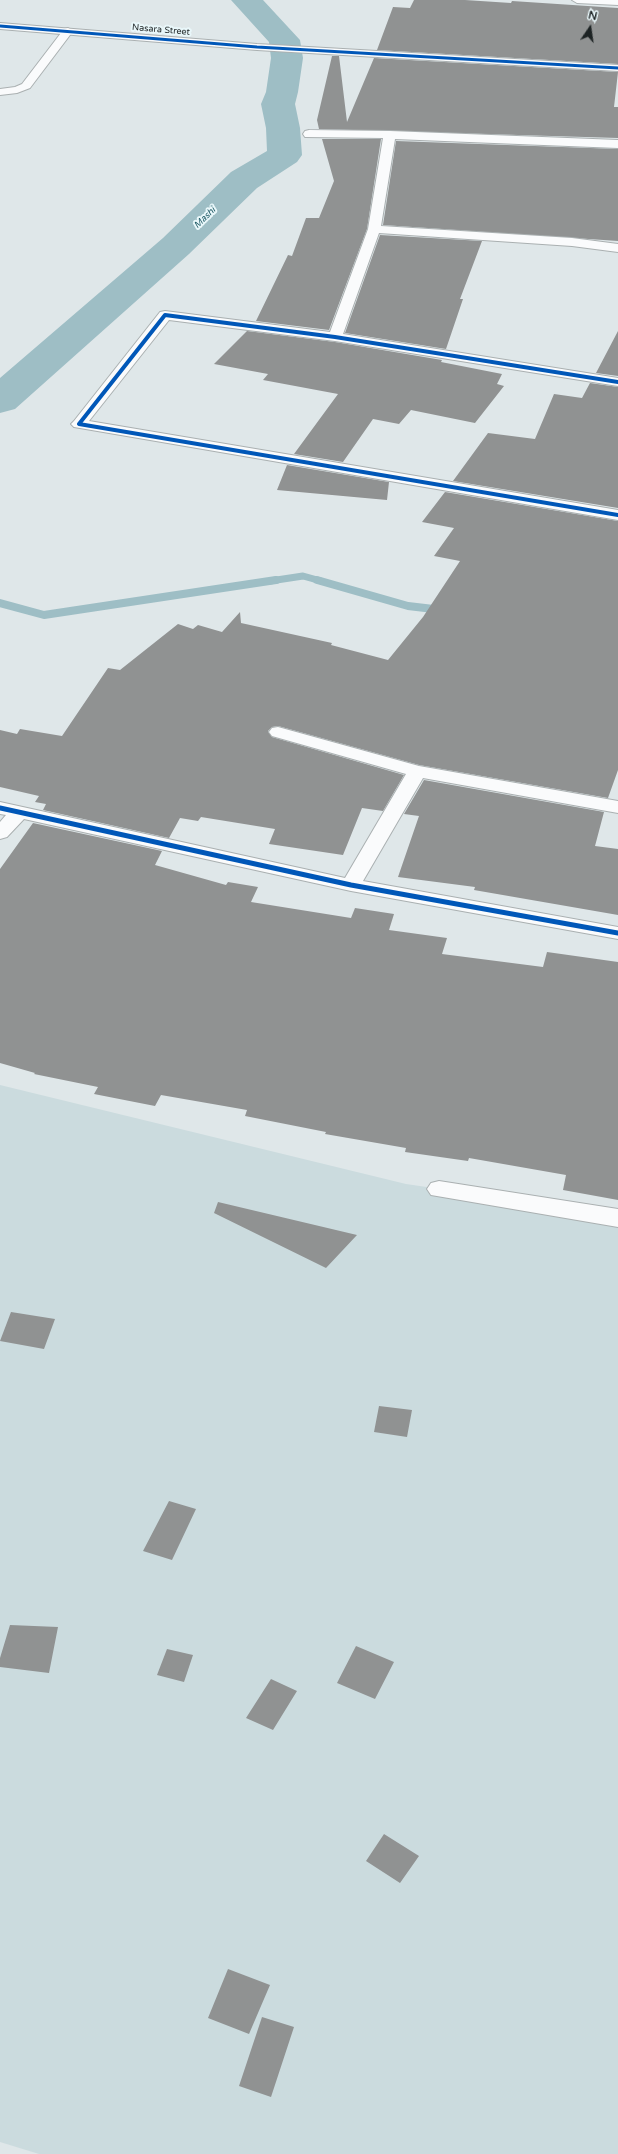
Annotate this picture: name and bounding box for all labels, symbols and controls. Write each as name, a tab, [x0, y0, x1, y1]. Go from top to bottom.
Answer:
north arrow	[570, 8, 610, 48]
text: N	[587, 8, 599, 23]
street label: Nasara Street	[132, 22, 190, 38]
water label: Mashi	[192, 205, 218, 231]

